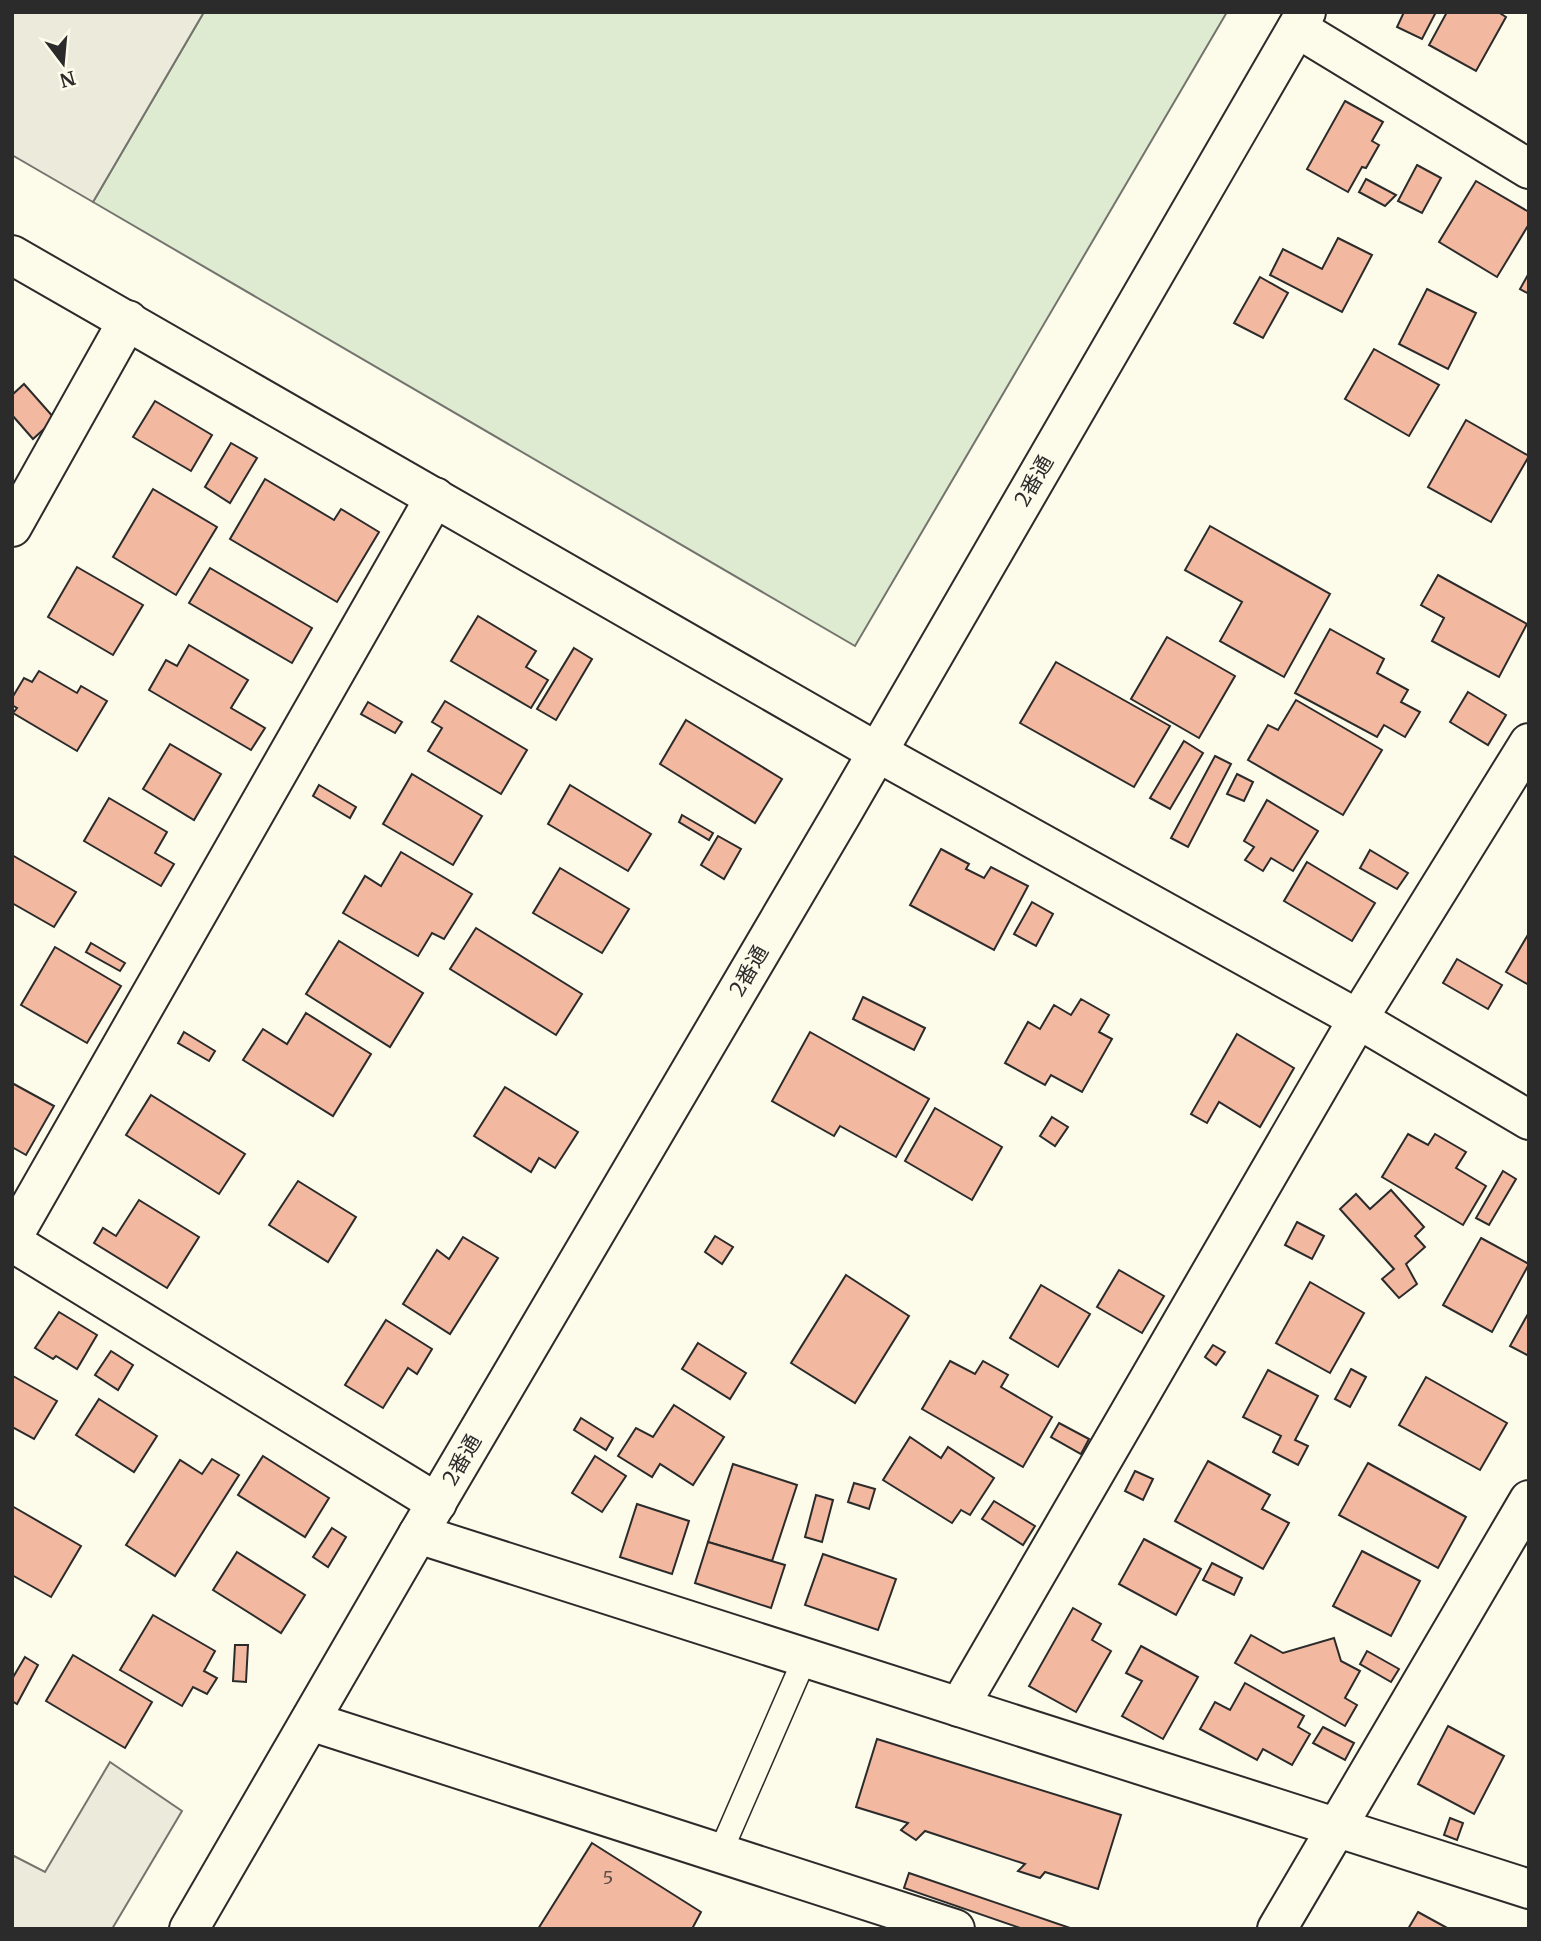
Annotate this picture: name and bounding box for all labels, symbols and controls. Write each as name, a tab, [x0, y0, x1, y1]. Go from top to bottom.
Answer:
north arrow	[28, 28, 98, 98]
text: N	[57, 66, 78, 93]
street label: 2番通	[1008, 450, 1059, 511]
street label: 2番通	[723, 940, 774, 1001]
street label: 2番通	[436, 1429, 487, 1490]
house number: 5	[603, 1866, 613, 1889]

